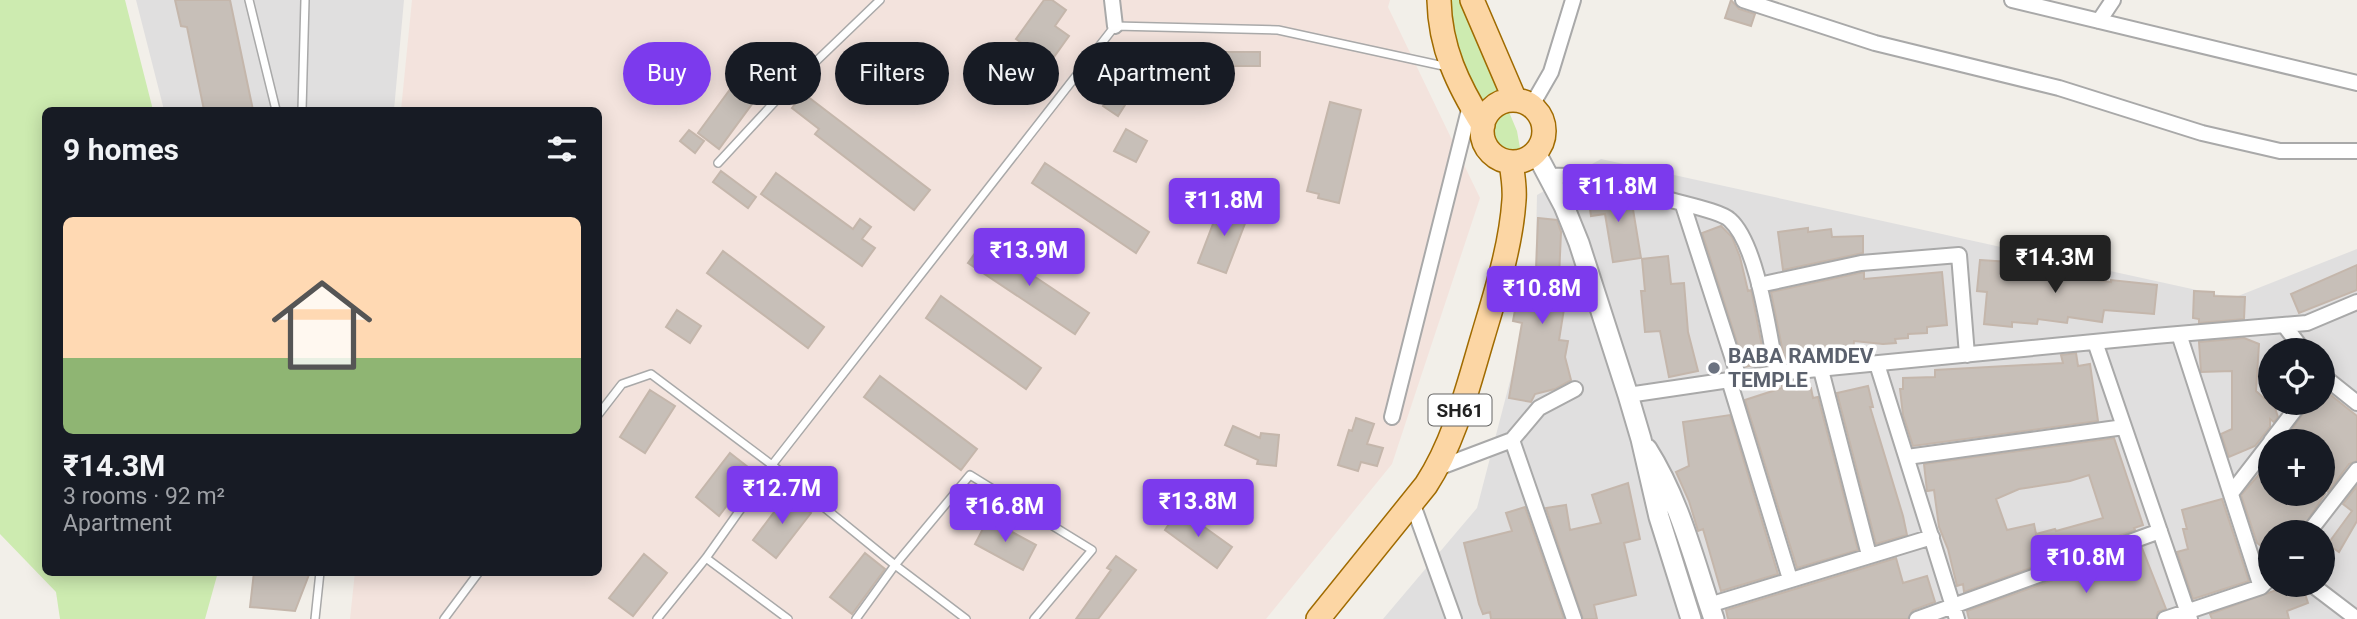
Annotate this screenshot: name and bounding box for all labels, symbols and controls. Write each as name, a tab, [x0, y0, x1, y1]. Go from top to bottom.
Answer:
chip: Buy	[623, 42, 711, 105]
chip: Rent	[725, 42, 821, 105]
chip: Filters	[835, 42, 949, 105]
chip: New	[963, 42, 1059, 105]
chip: Apartment	[1073, 42, 1235, 105]
icon: filters	[543, 130, 581, 168]
text: 9 homes	[63, 132, 179, 167]
pin: ₹11.8M	[1561, 164, 1675, 224]
text: ₹11.8M	[1579, 173, 1657, 200]
pin: ₹11.8M	[1167, 178, 1281, 238]
text: ₹11.8M	[1185, 187, 1263, 214]
pin: ₹13.9M	[972, 229, 1086, 288]
pin: ₹14.3M	[1998, 236, 2112, 295]
text: ₹13.9M	[990, 237, 1068, 264]
text: ₹14.3M	[2016, 244, 2094, 271]
icon: home	[259, 262, 385, 388]
pin: ₹10.8M	[1485, 266, 1599, 326]
text: ₹10.8M	[1503, 275, 1581, 302]
map controls	[2258, 338, 2335, 597]
button: locate	[2258, 338, 2335, 415]
place label: BABA RAMDEV TEMPLE	[1728, 344, 1874, 392]
marker: BABA RAMDEV TEMPLE	[1706, 360, 1722, 376]
road number: SH61	[1428, 394, 1492, 426]
button: +	[2258, 429, 2335, 506]
text: ₹14.3M	[63, 448, 165, 483]
pin: ₹12.7M	[725, 466, 839, 526]
text: ₹12.7M	[743, 475, 821, 502]
pin: ₹13.8M	[1141, 480, 1255, 539]
text: 3 rooms · 92 m²	[63, 483, 225, 510]
pin: ₹16.8M	[948, 484, 1062, 544]
text: ₹13.8M	[1159, 488, 1237, 515]
text: ₹16.8M	[966, 493, 1044, 520]
text: Apartment	[63, 510, 172, 537]
button: −	[2258, 520, 2335, 597]
pin: ₹10.8M	[2029, 536, 2143, 595]
text: ₹10.8M	[2047, 544, 2125, 571]

